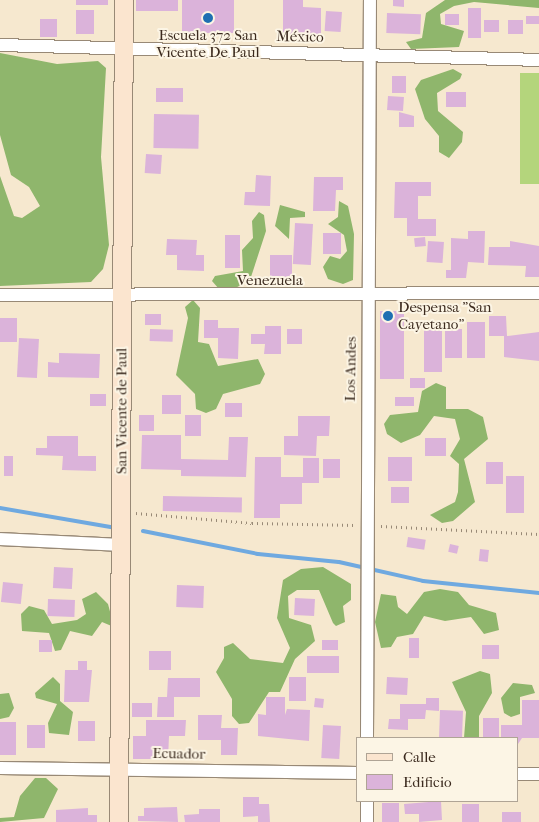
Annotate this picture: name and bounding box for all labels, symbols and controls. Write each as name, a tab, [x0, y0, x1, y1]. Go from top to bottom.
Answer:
marker: Escuela 372 San Vicente De Paul	[202, 12, 214, 24]
place label: Escuela 372 San Vicente De Paul	[156, 26, 260, 61]
street label: México	[276, 28, 324, 46]
street label: Venezuela	[237, 272, 303, 290]
place label: Despensa "San Cayetano"	[398, 298, 492, 333]
marker: Despensa "San Cayetano"	[382, 310, 394, 322]
street label: Los Andes	[341, 336, 361, 402]
street label: San Vicente de Paul	[113, 348, 131, 474]
legend	[356, 737, 519, 802]
street label: Ecuador	[152, 745, 206, 763]
text: Calle	[403, 748, 436, 766]
text: Edificio	[403, 773, 452, 791]

